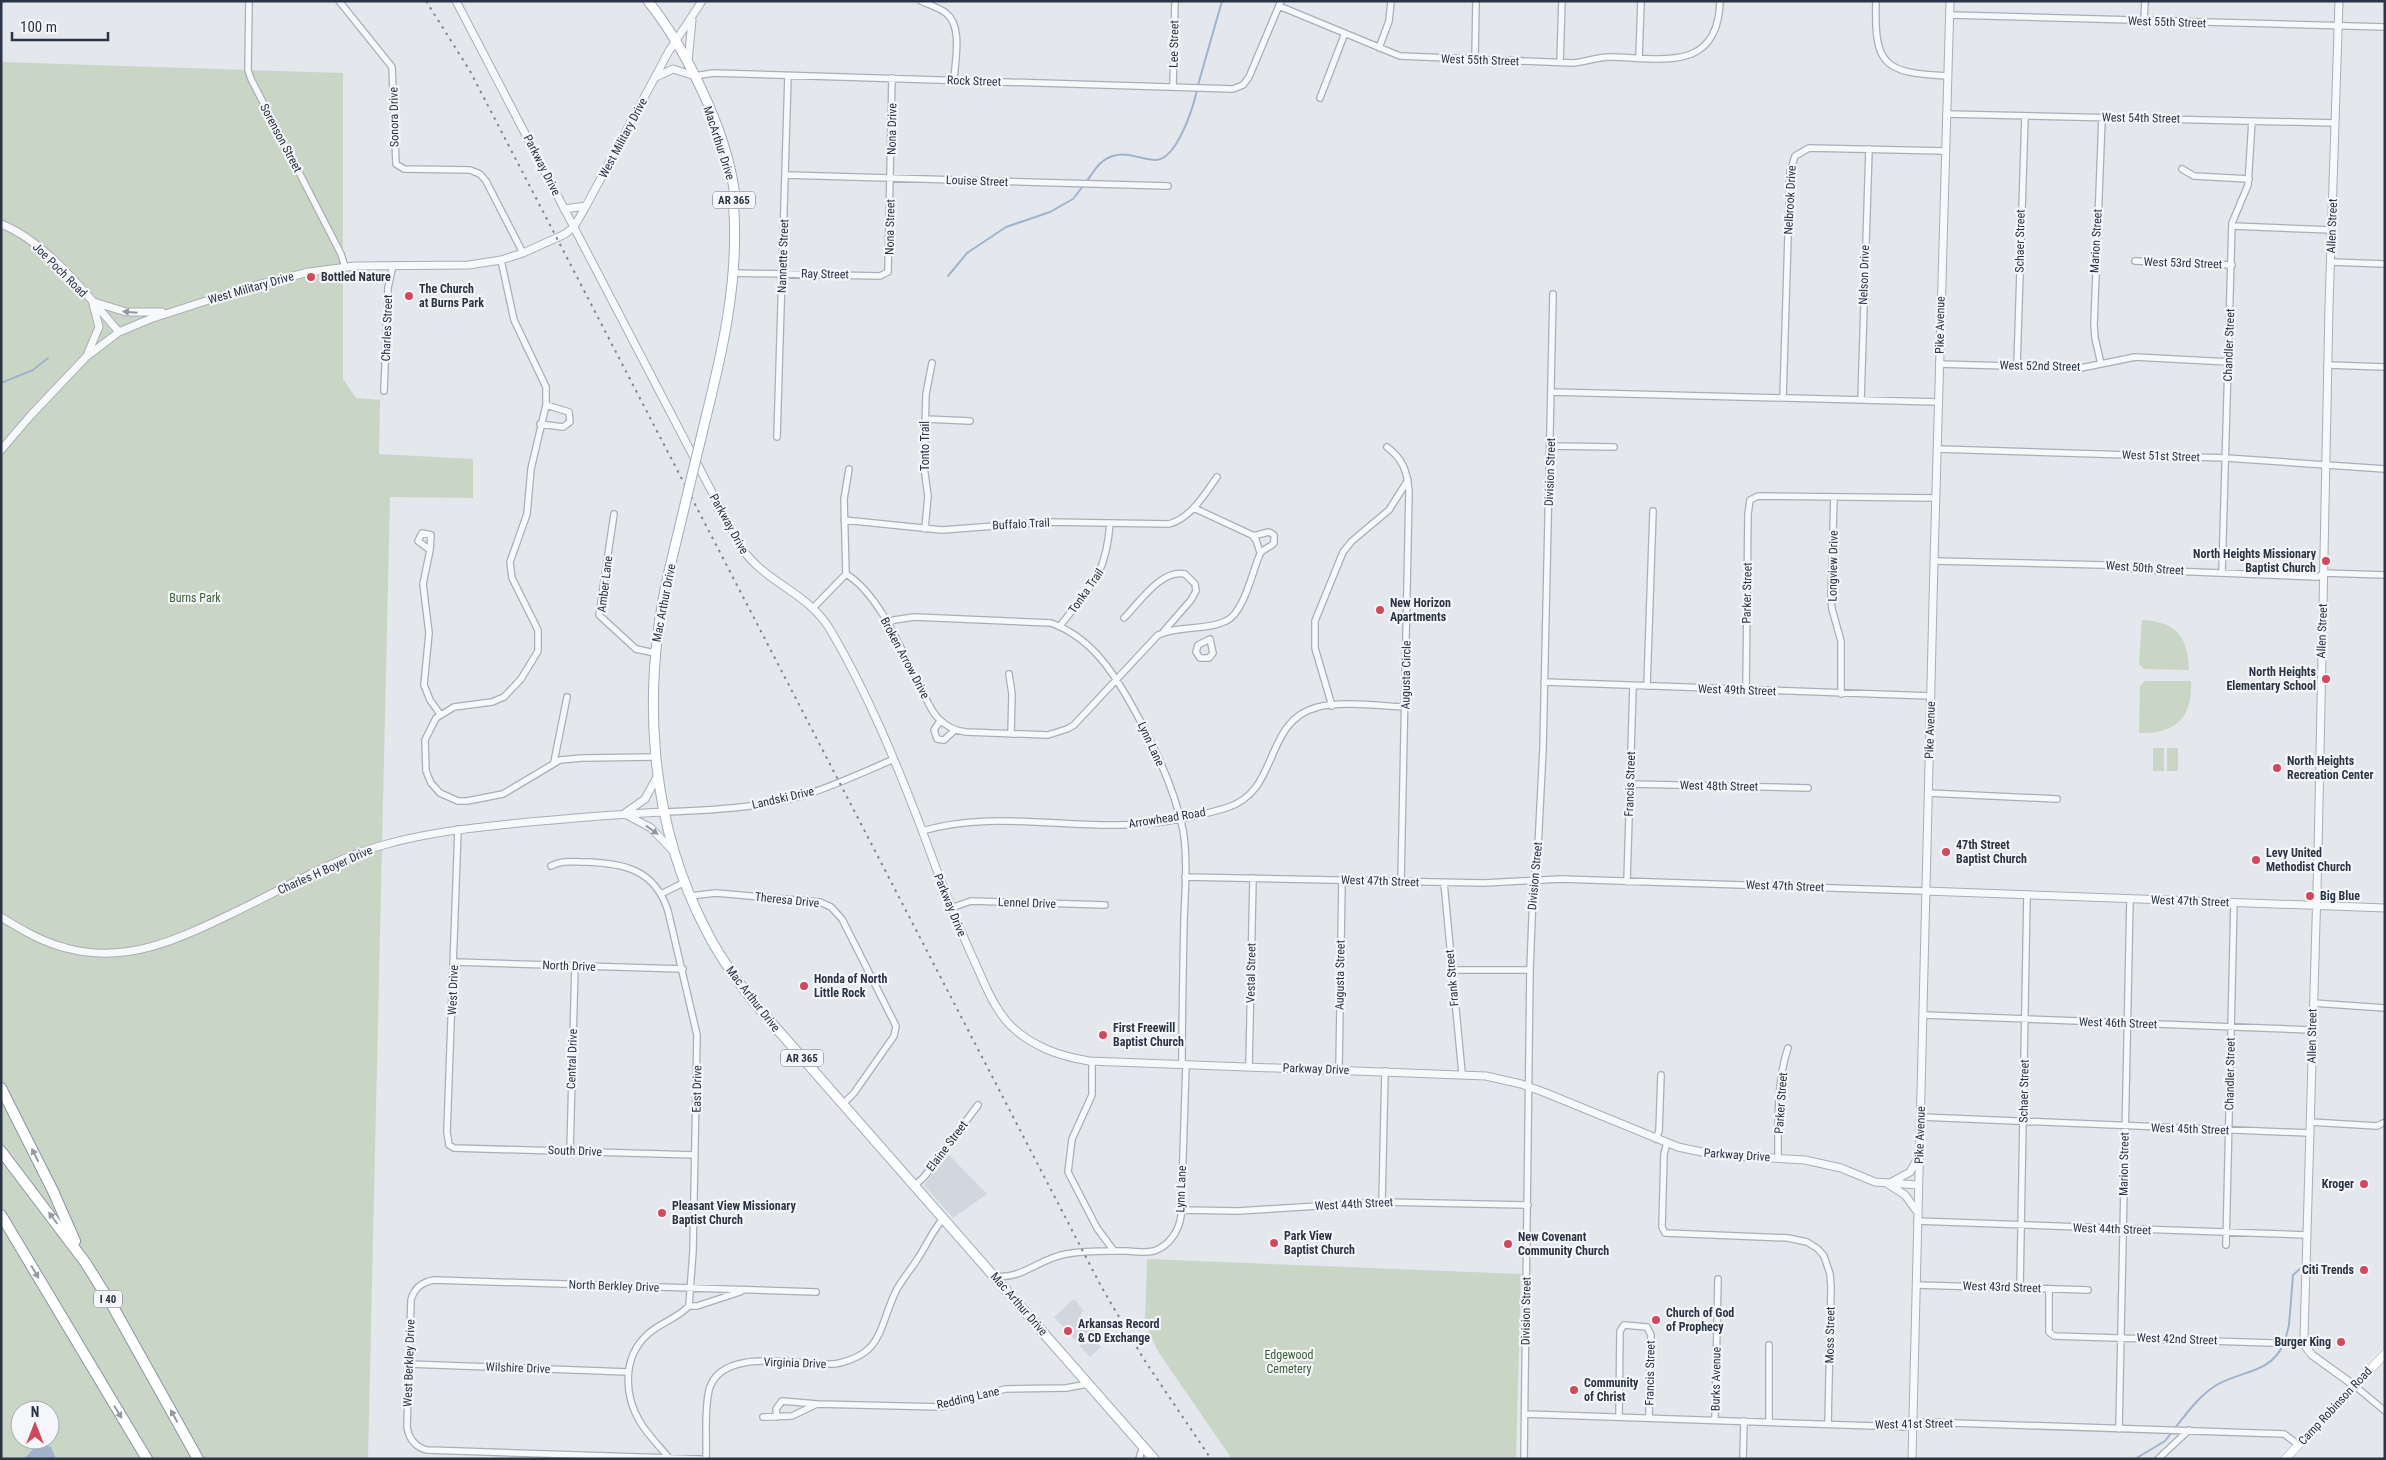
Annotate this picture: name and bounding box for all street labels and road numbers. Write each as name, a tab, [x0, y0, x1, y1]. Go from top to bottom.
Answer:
street label: West 55th Street	[2128, 14, 2207, 30]
street label: Lee Street	[1167, 20, 1181, 68]
street label: West 55th Street	[1441, 52, 1520, 68]
street label: Rock Street	[947, 73, 1002, 89]
street label: Sonora Drive	[386, 87, 402, 147]
street label: West Military Drive	[596, 95, 650, 180]
street label: Sorenson Street	[257, 101, 305, 175]
street label: Nona Drive	[885, 103, 899, 155]
street label: MacArthur Drive	[700, 104, 738, 182]
street label: West 54th Street	[2102, 110, 2181, 126]
street label: Parkway Drive	[521, 132, 564, 198]
street label: Nelbrook Drive	[1781, 165, 1799, 235]
street label: Louise Street	[946, 173, 1009, 189]
road number: AR 365	[713, 192, 755, 208]
street label: Nona Street	[883, 198, 897, 255]
street label: Allen Street	[2324, 198, 2340, 254]
street label: Marion Street	[2087, 208, 2105, 273]
street label: Schaer Street	[2012, 209, 2028, 273]
street label: Nannette Street	[775, 218, 791, 293]
street label: Joe Poch Road	[30, 240, 90, 300]
street label: Nelson Drive	[1856, 244, 1872, 305]
street label: West 53rd Street	[2143, 255, 2223, 271]
street label: Ray Street	[801, 267, 850, 281]
street label: West Military Drive	[207, 269, 296, 307]
street label: Charles Street	[379, 294, 395, 362]
street label: Pike Avenue	[1932, 296, 1948, 354]
street label: Chandler Street	[2221, 308, 2237, 382]
street label: West 52nd Street	[1999, 358, 2081, 374]
street label: Tonto Trail	[918, 421, 932, 471]
street label: Division Street	[1542, 437, 1558, 506]
street label: West 51st Street	[2122, 448, 2201, 464]
street label: Parkway Drive	[707, 491, 751, 557]
street label: Buffalo Trail	[992, 516, 1050, 532]
street label: Longview Drive	[1825, 530, 1841, 602]
street label: Amber Lane	[595, 555, 615, 613]
street label: West 50th Street	[2105, 558, 2185, 578]
street label: Mac Arthur Drive	[650, 562, 679, 643]
street label: Parker Street	[1739, 562, 1755, 624]
street label: Tonka Trail	[1065, 566, 1107, 616]
street label: Allen Street	[2314, 603, 2330, 659]
street label: Broken Arrow Drive	[878, 615, 933, 701]
street label: Augusta Circle	[1398, 640, 1414, 710]
street label: West 49th Street	[1698, 682, 1777, 698]
street label: Pike Avenue	[1922, 701, 1938, 759]
street label: Lynn Lane	[1135, 720, 1167, 769]
street label: Francis Street	[1622, 751, 1638, 817]
street label: West 48th Street	[1680, 778, 1759, 794]
street label: Landski Drive	[750, 784, 816, 812]
street label: Arrowhead Road	[1127, 805, 1207, 831]
street label: Division Street	[1525, 841, 1545, 911]
street label: Charles H Boyer Drive	[275, 843, 375, 897]
street label: Parkway Drive	[931, 872, 969, 939]
street label: West 47th Street	[1341, 873, 1420, 889]
street label: West 47th Street	[1746, 878, 1825, 894]
street label: Theresa Drive	[754, 890, 820, 910]
street label: West 47th Street	[2151, 893, 2230, 909]
street label: Lennel Drive	[998, 895, 1057, 911]
street label: Augusta Street	[1332, 939, 1348, 1010]
street label: Vestal Street	[1243, 942, 1259, 1003]
street label: Frank Street	[1443, 949, 1461, 1007]
street label: North Drive	[542, 958, 596, 974]
street label: Mac Arthur Drive	[723, 963, 783, 1035]
street label: West Drive	[445, 964, 461, 1015]
street label: Allen Street	[2305, 1008, 2319, 1063]
street label: West 46th Street	[2079, 1015, 2158, 1031]
street label: Central Drive	[564, 1028, 580, 1089]
street label: Chandler Street	[2222, 1037, 2238, 1111]
road number: AR 365	[781, 1050, 823, 1066]
street label: Schaer Street	[2016, 1059, 2032, 1123]
street label: Parkway Drive	[1282, 1061, 1350, 1077]
street label: East Drive	[690, 1065, 704, 1113]
street label: Parker Street	[1772, 1071, 1790, 1134]
street label: Pike Avenue	[1912, 1106, 1928, 1164]
street label: Elaine Street	[923, 1118, 971, 1174]
street label: West 45th Street	[2151, 1121, 2230, 1137]
street label: Marion Street	[2116, 1131, 2132, 1196]
street label: South Drive	[548, 1143, 603, 1159]
street label: Parkway Drive	[1703, 1146, 1771, 1164]
street label: Lynn Lane	[1173, 1165, 1189, 1213]
street label: West 44th Street	[1314, 1195, 1394, 1213]
street label: West 44th Street	[2073, 1221, 2152, 1237]
street label: Mac Arthur Drive	[988, 1269, 1051, 1339]
street label: Division Street	[1518, 1276, 1534, 1345]
street label: North Berkley Drive	[568, 1277, 660, 1295]
street label: West 43rd Street	[1962, 1279, 2042, 1295]
road number: I 40	[94, 1290, 122, 1308]
street label: Moss Street	[1823, 1306, 1838, 1364]
street label: West Berkley Drive	[400, 1319, 418, 1407]
street label: West 42nd Street	[2136, 1331, 2218, 1347]
street label: Francis Street	[1642, 1340, 1658, 1406]
street label: Burks Avenue	[1708, 1346, 1724, 1411]
street label: Virginia Drive	[763, 1355, 827, 1371]
street label: Wilshire Drive	[486, 1360, 551, 1376]
street label: Camp Robinson Road	[2295, 1364, 2375, 1448]
street label: Redding Lane	[935, 1384, 1001, 1412]
street label: West 41st Street	[1875, 1416, 1954, 1432]

